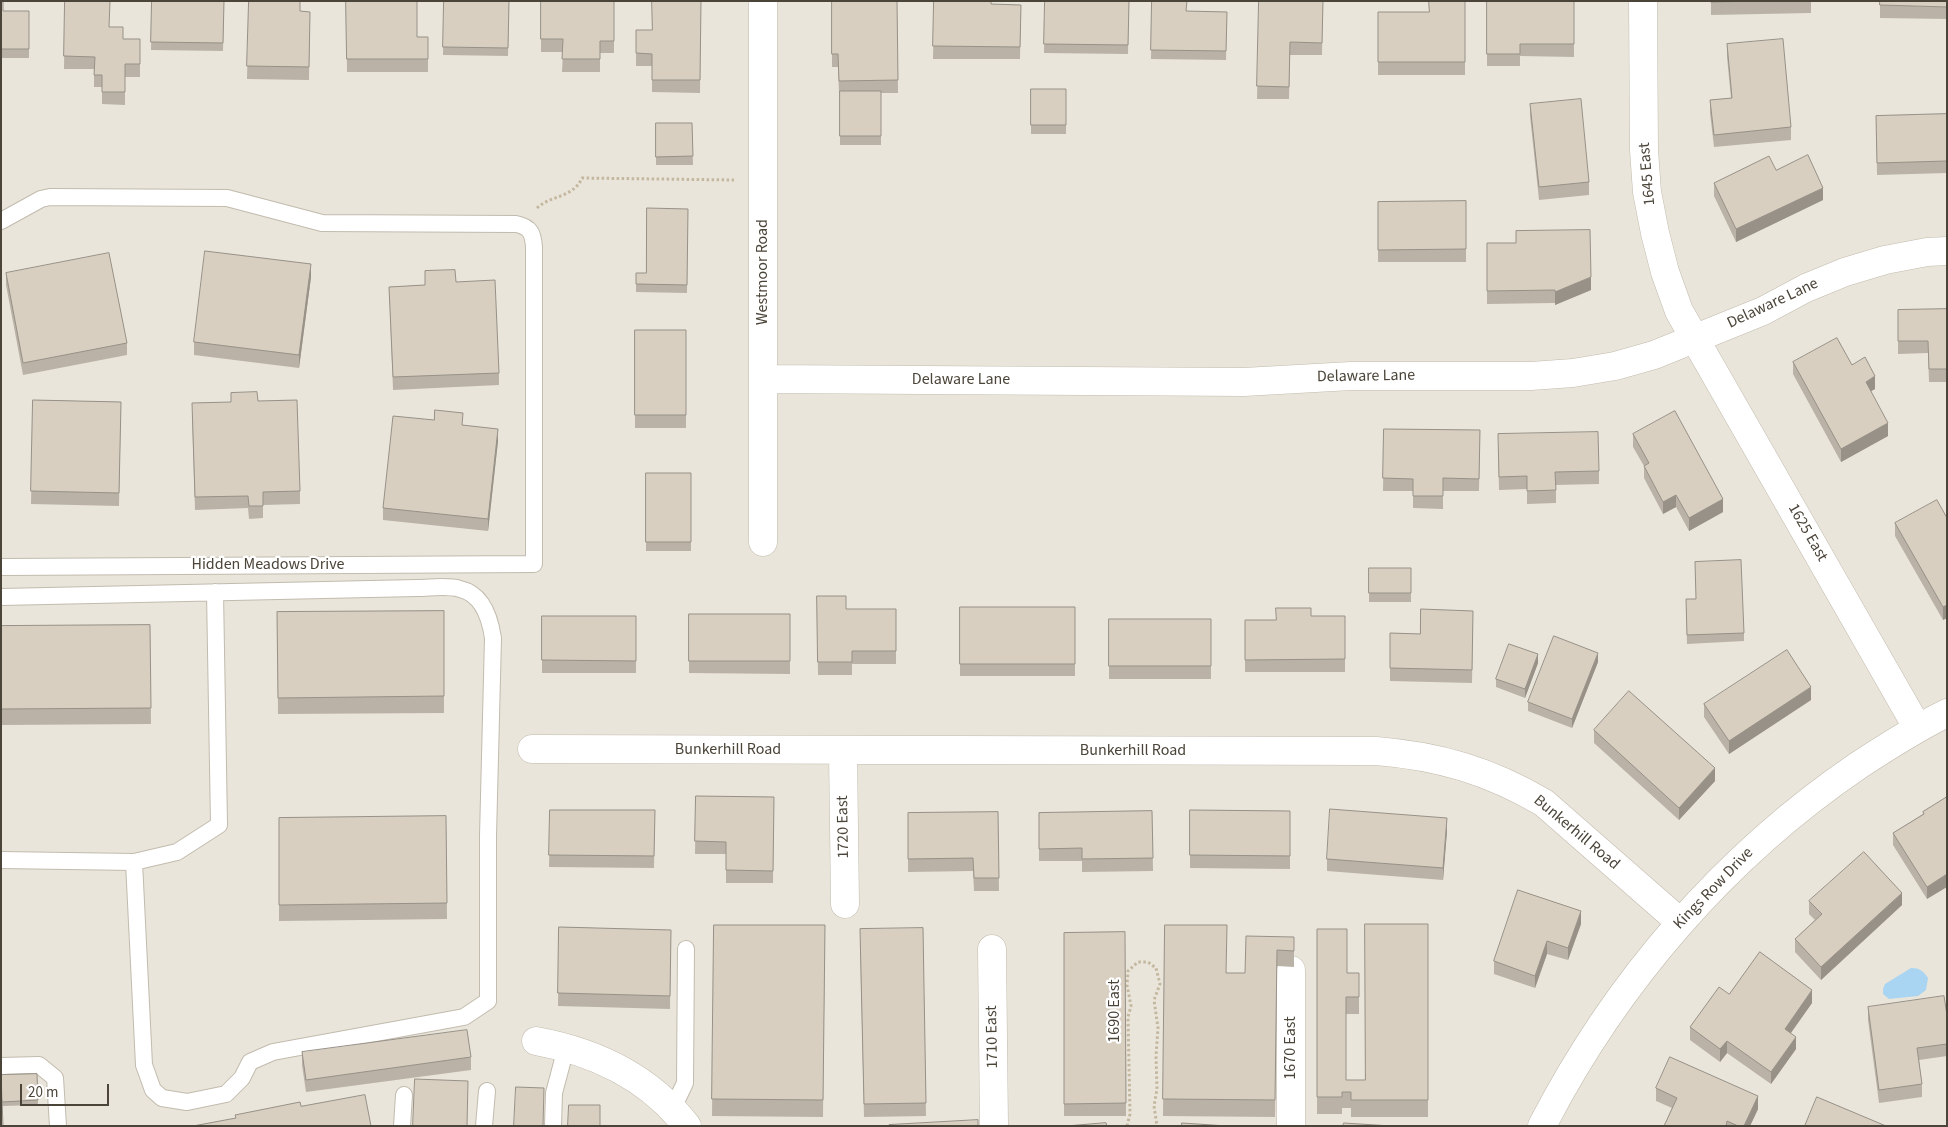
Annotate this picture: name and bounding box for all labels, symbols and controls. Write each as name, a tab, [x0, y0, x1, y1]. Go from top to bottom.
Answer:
street label: 1645 East	[1636, 142, 1660, 206]
street label: Westmoor Road	[753, 219, 773, 325]
street label: Delaware Lane	[1724, 275, 1822, 333]
street label: Delaware Lane	[1317, 367, 1415, 387]
street label: Delaware Lane	[912, 370, 1010, 390]
street label: 1625 East	[1783, 501, 1831, 565]
street label: Hidden Meadows Drive	[191, 555, 345, 575]
street label: Bunkerhill Road	[675, 740, 781, 760]
street label: Bunkerhill Road	[1080, 741, 1186, 761]
street label: Bunkerhill Road	[1529, 791, 1623, 875]
street label: 1720 East	[834, 795, 854, 859]
street label: Kings Row Drive	[1670, 844, 1758, 934]
street label: 1690 East	[1105, 979, 1125, 1043]
street label: 1710 East	[983, 1005, 1003, 1069]
street label: 1670 East	[1281, 1016, 1301, 1080]
scale bar	[22, 1074, 111, 1106]
text: 20 m	[28, 1082, 58, 1103]

